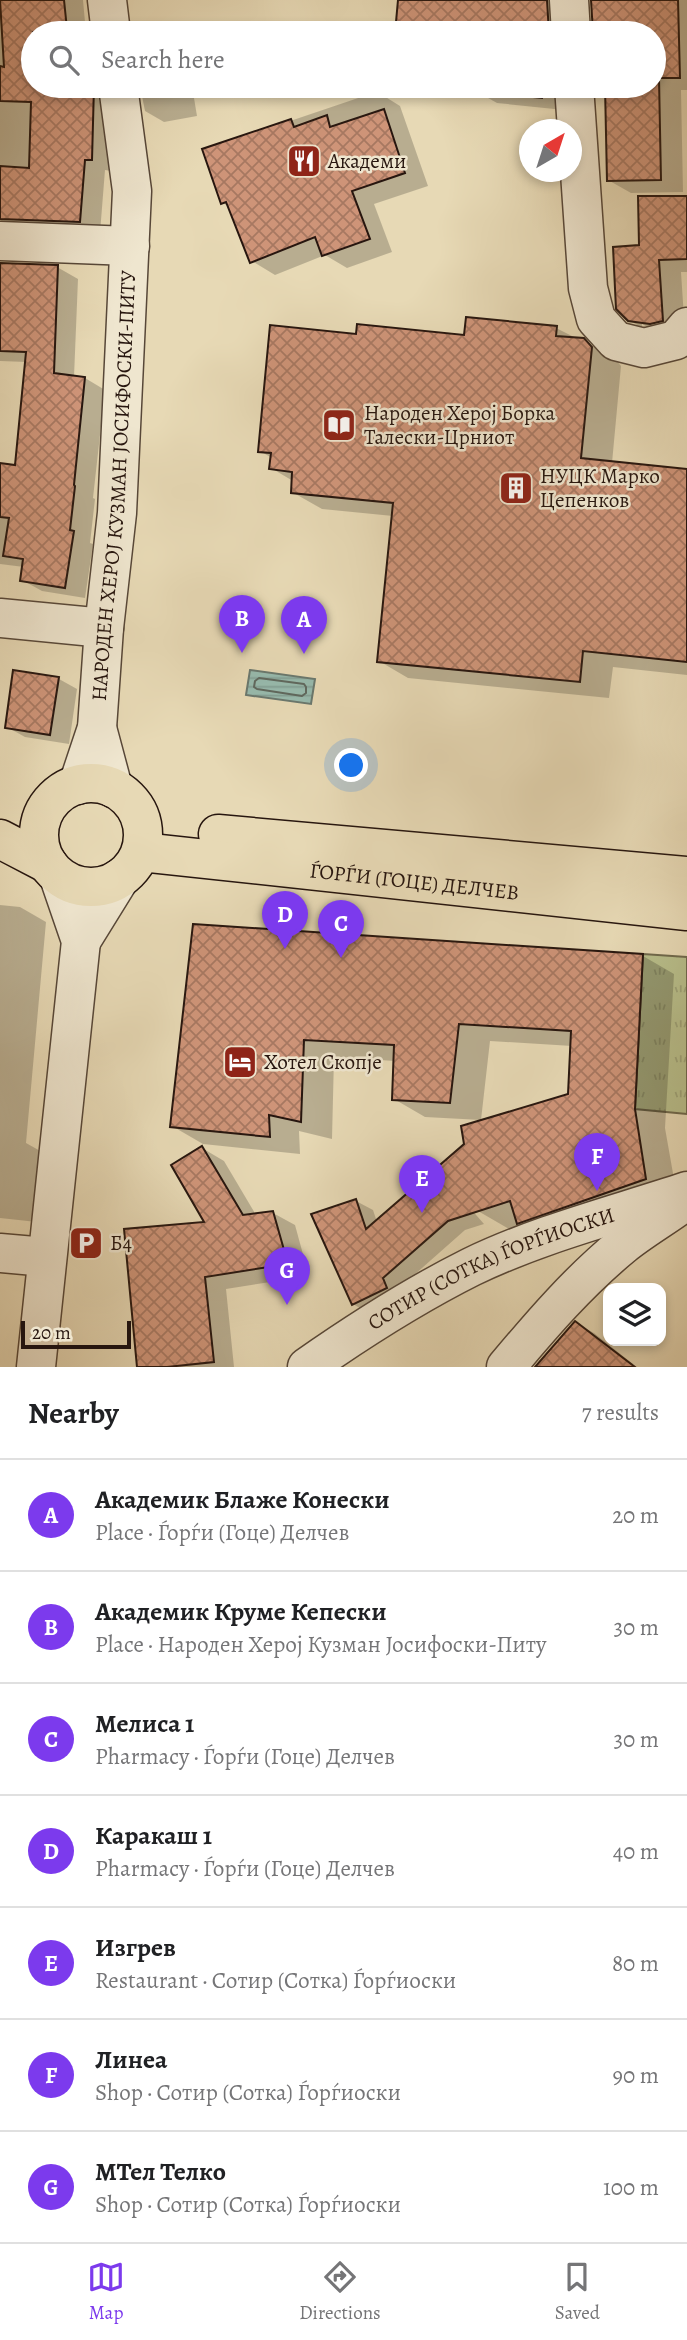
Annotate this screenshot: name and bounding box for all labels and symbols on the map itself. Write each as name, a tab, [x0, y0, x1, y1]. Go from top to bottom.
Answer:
north arrow	[519, 119, 582, 182]
restaurant icon: Академи	[285, 142, 323, 180]
place label: Академи	[327, 147, 406, 175]
street label: НАРОДЕН ХЕРОЈ КУЗМАН ЈОСИФОСКИ-ПИТУ	[85, 270, 142, 702]
place label: Народен Херој Борка Талески-Црниот	[364, 399, 556, 451]
library icon: Народен Херој Борка Талески-Црниот	[320, 406, 358, 444]
place label: НУЦК Марко Цепенков	[540, 462, 660, 514]
building icon: НУЦК Марко Цепенков	[497, 469, 535, 507]
pin: B	[219, 595, 265, 653]
pin: A	[281, 596, 327, 654]
your location	[334, 748, 368, 782]
street label: ЃОРЃИ (ГОЦЕ) ДЕЛЧЕВ	[308, 856, 521, 907]
pin: D	[262, 891, 308, 949]
pin: C	[318, 900, 364, 958]
hotel icon: Хотел Скопје	[221, 1043, 259, 1081]
place label: Хотел Скопје	[264, 1048, 382, 1076]
pin: F	[574, 1133, 620, 1191]
pin: E	[399, 1155, 445, 1213]
street label: СОТИР (СОТКА) ЃОРЃИОСКИ	[362, 1201, 618, 1337]
parking icon: Б4	[67, 1224, 105, 1262]
place label: Б4	[110, 1229, 132, 1257]
pin: G	[264, 1247, 310, 1305]
scale bar	[21, 1318, 131, 1350]

